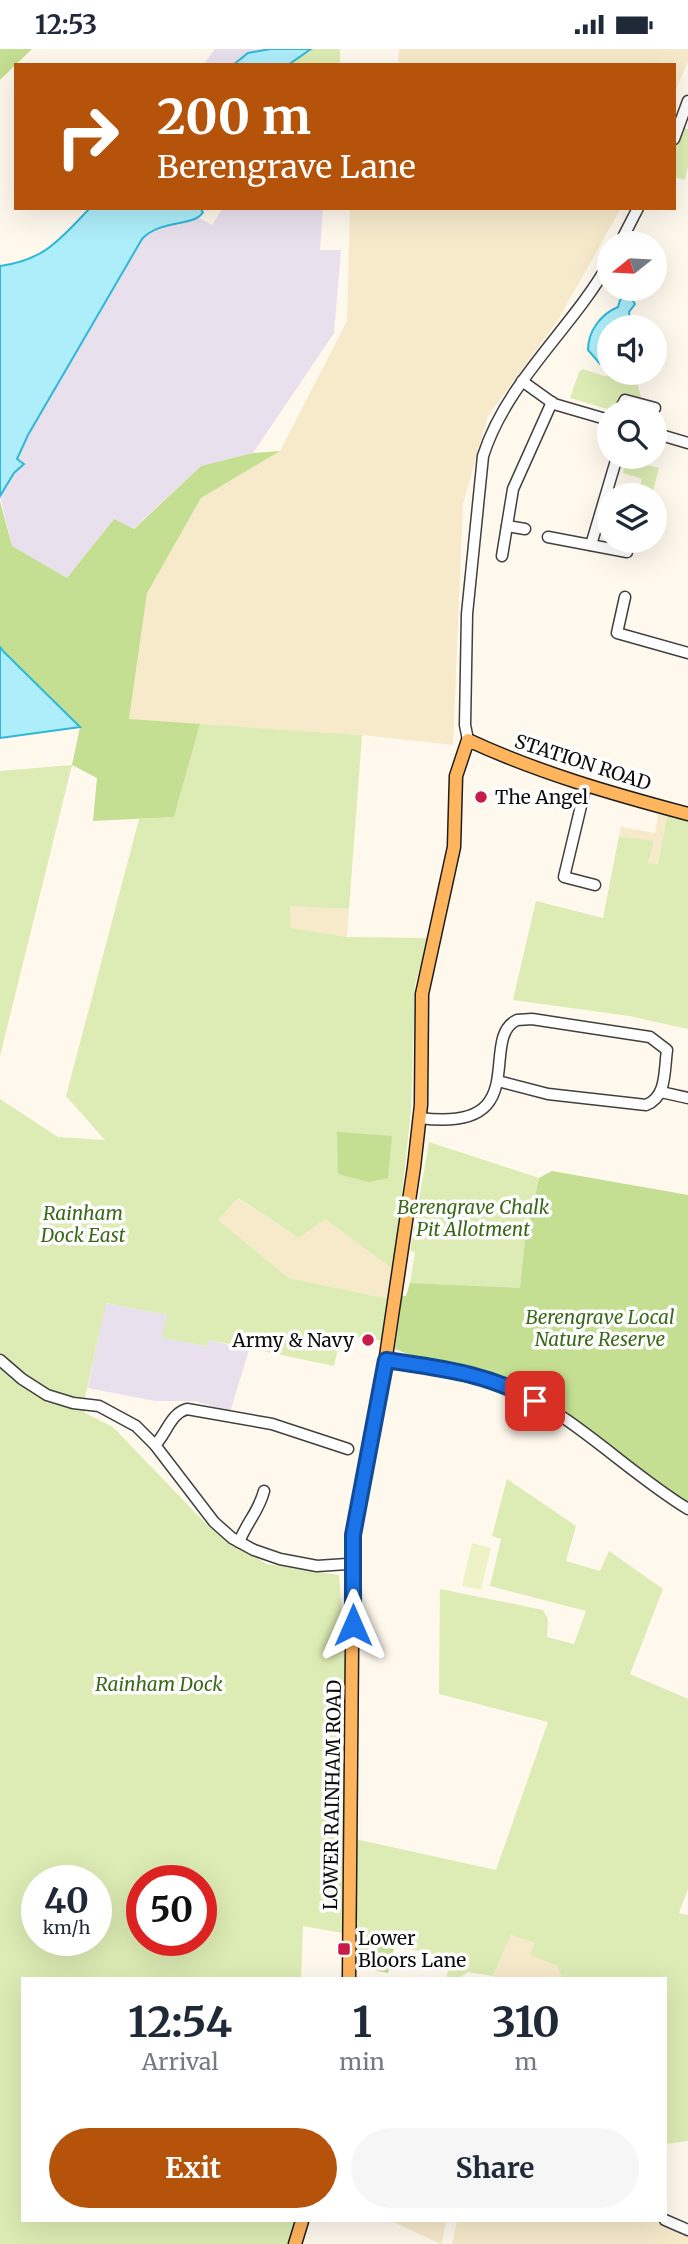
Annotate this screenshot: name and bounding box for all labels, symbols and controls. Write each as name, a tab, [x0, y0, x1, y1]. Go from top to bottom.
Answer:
text: 12:53	[35, 8, 97, 41]
text: 200 m	[157, 86, 311, 147]
icon: right	[42, 91, 133, 182]
text: Berengrave Lane	[157, 147, 416, 187]
north arrow	[597, 231, 667, 301]
map controls	[597, 231, 667, 553]
button: sound	[597, 315, 667, 385]
button: search	[597, 399, 667, 469]
button: layers	[597, 483, 667, 553]
street label: STATION ROAD	[512, 729, 654, 795]
place label: The Angel	[495, 785, 588, 809]
marker: The Angel	[473, 789, 489, 805]
park label: Berengrave Chalk Pit Allotment	[397, 1195, 550, 1241]
park label: Rainham Dock East	[40, 1201, 126, 1247]
park label: Berengrave Local Nature Reserve	[525, 1305, 675, 1351]
place label: Army & Navy	[231, 1328, 354, 1352]
marker: Army & Navy	[360, 1332, 376, 1348]
pin	[505, 1371, 565, 1431]
icon: arrive	[516, 1382, 554, 1420]
position arrow	[316, 1588, 390, 1662]
park label: Rainham Dock	[95, 1672, 223, 1696]
street label: LOWER RAINHAM ROAD	[318, 1680, 346, 1910]
speed limit sign: 50	[126, 1865, 217, 1956]
text: 40	[44, 1879, 89, 1923]
text: km/h	[43, 1916, 90, 1939]
place label: Lower Bloors Lane	[358, 1926, 466, 1972]
marker: Lower Bloors Lane	[336, 1941, 352, 1957]
text: 12:54	[128, 1996, 232, 2048]
text: 1	[352, 1996, 372, 2048]
text: 310	[492, 1996, 560, 2048]
text: Arrival	[142, 2047, 219, 2076]
text: min	[339, 2047, 385, 2076]
text: m	[515, 2047, 537, 2076]
button: Exit	[49, 2128, 337, 2208]
button: Share	[351, 2128, 639, 2208]

